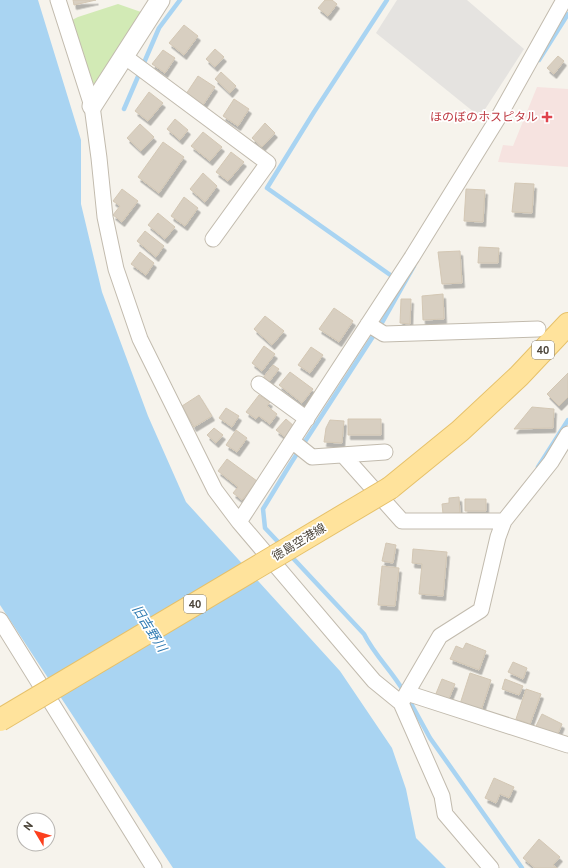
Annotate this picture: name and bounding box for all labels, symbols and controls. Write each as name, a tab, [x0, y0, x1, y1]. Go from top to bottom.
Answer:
place label: ほのぼのホスピタル	[430, 109, 538, 124]
marker: ほのぼのホスピタル	[541, 111, 553, 123]
road number: 40	[532, 341, 554, 359]
street label: 徳島空港線	[269, 520, 328, 563]
road number: 40	[184, 595, 206, 613]
water label: 旧吉野川	[129, 602, 172, 657]
north arrow	[16, 812, 56, 852]
text: N	[20, 819, 36, 833]

